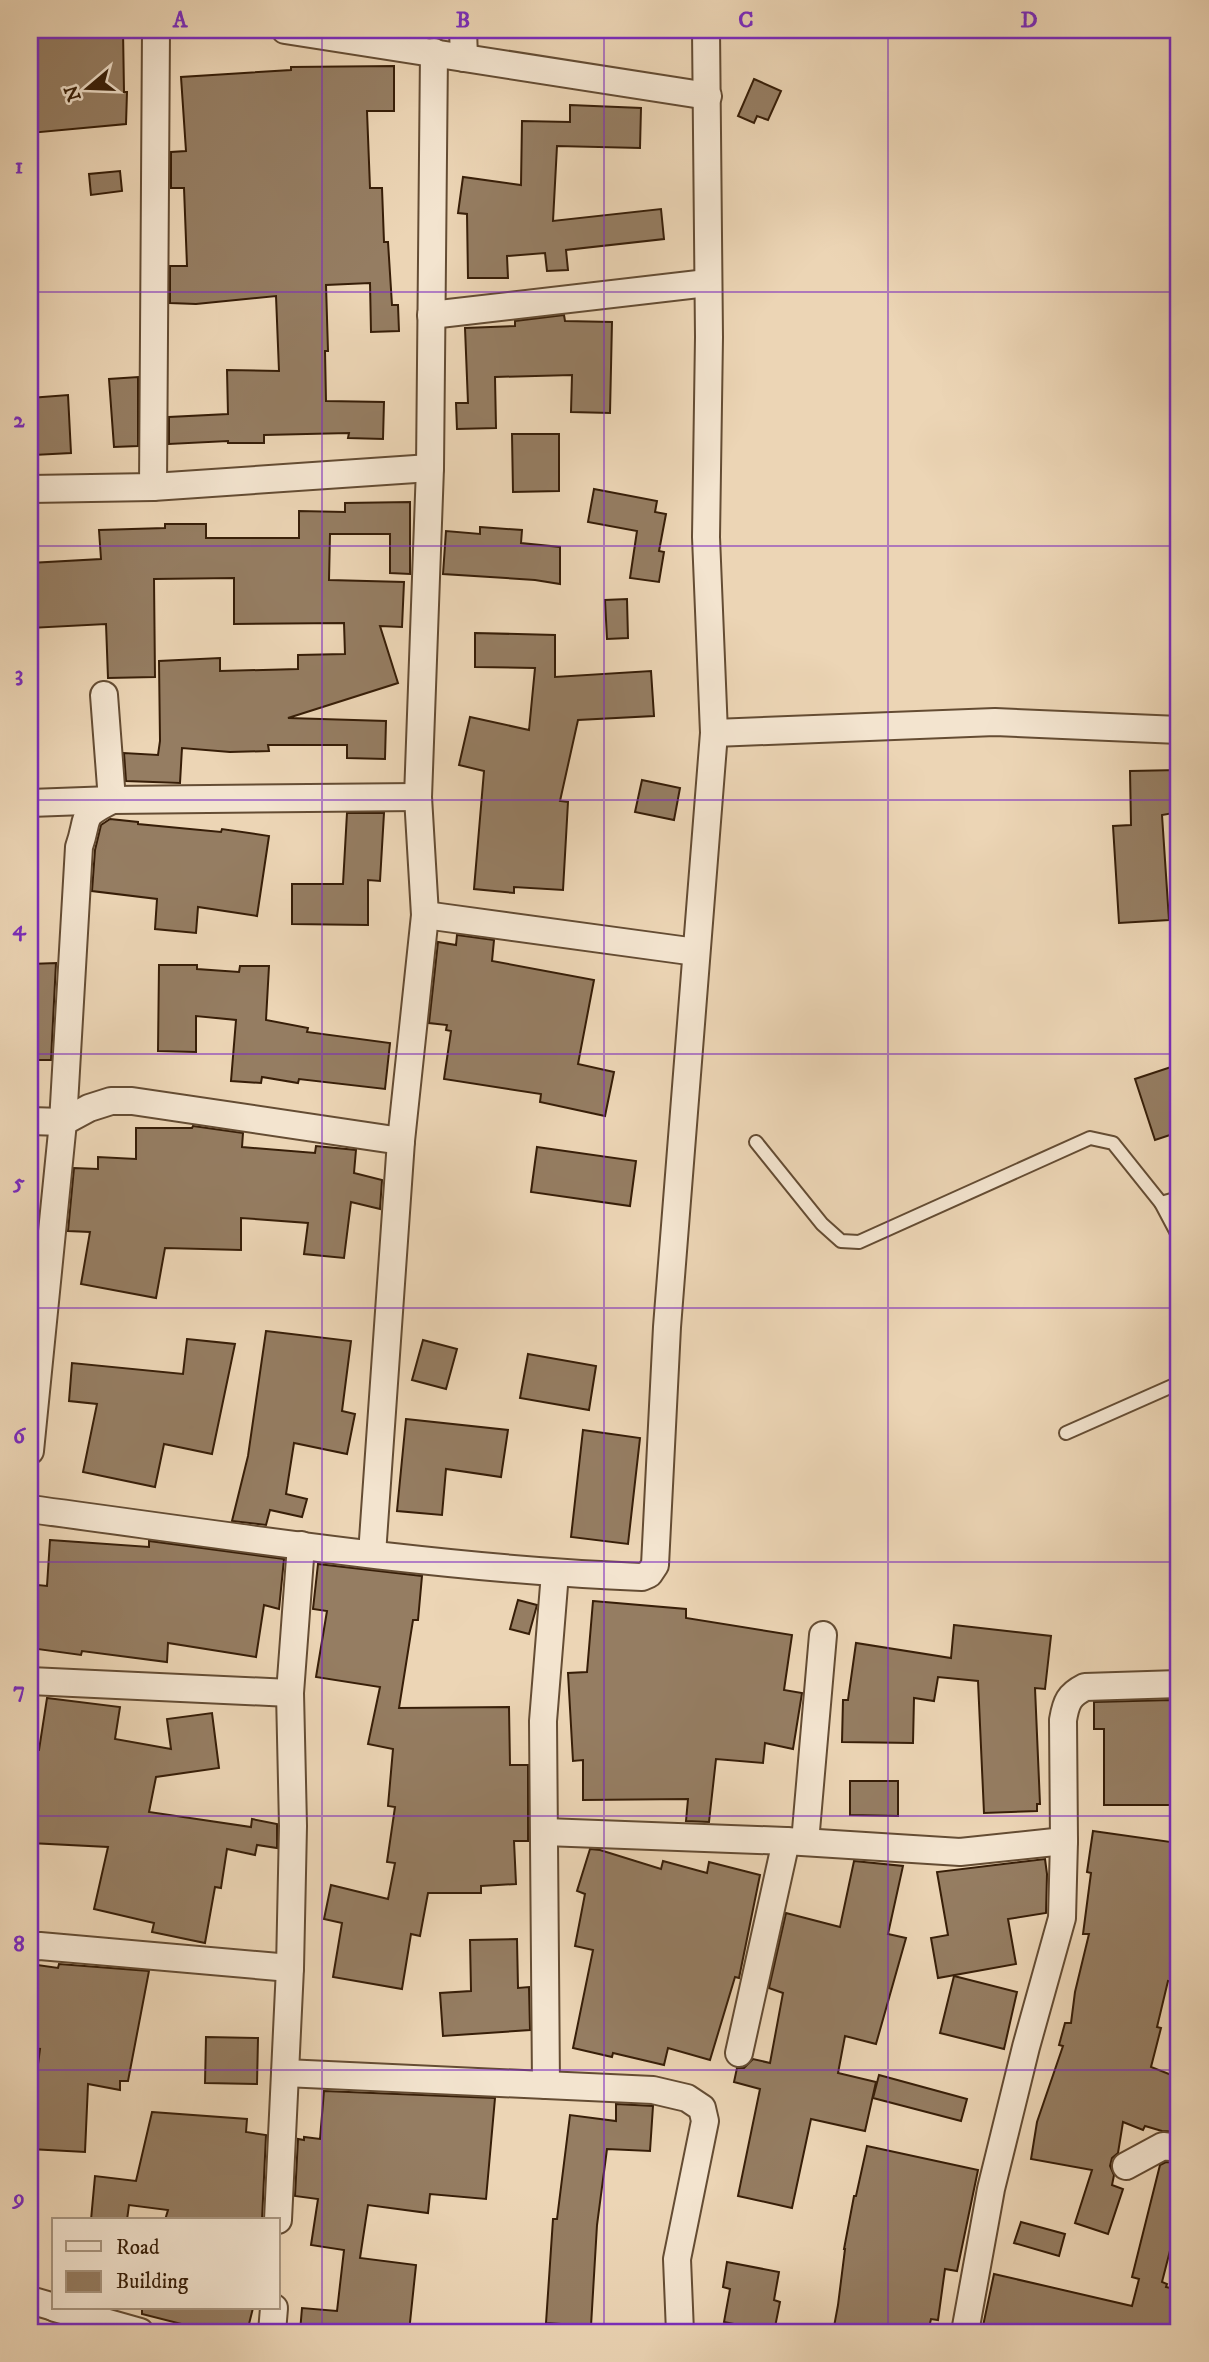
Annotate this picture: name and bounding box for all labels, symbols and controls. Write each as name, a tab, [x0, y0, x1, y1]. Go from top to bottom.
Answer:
text: A	[172, 6, 189, 35]
text: B	[456, 6, 470, 35]
text: C	[738, 6, 754, 35]
text: D	[1020, 6, 1038, 35]
north arrow	[52, 52, 122, 122]
text: N	[60, 82, 87, 104]
text: 1	[15, 152, 23, 181]
text: 2	[13, 406, 25, 435]
text: 3	[15, 660, 23, 689]
text: 4	[12, 914, 27, 943]
text: 5	[12, 1168, 25, 1197]
text: 6	[13, 1422, 27, 1451]
text: 7	[13, 1676, 25, 1705]
text: 8	[13, 1930, 25, 1959]
text: 9	[11, 2184, 25, 2213]
legend	[52, 2218, 280, 2310]
text: Road	[116, 2235, 160, 2261]
text: Building	[116, 2269, 189, 2295]

